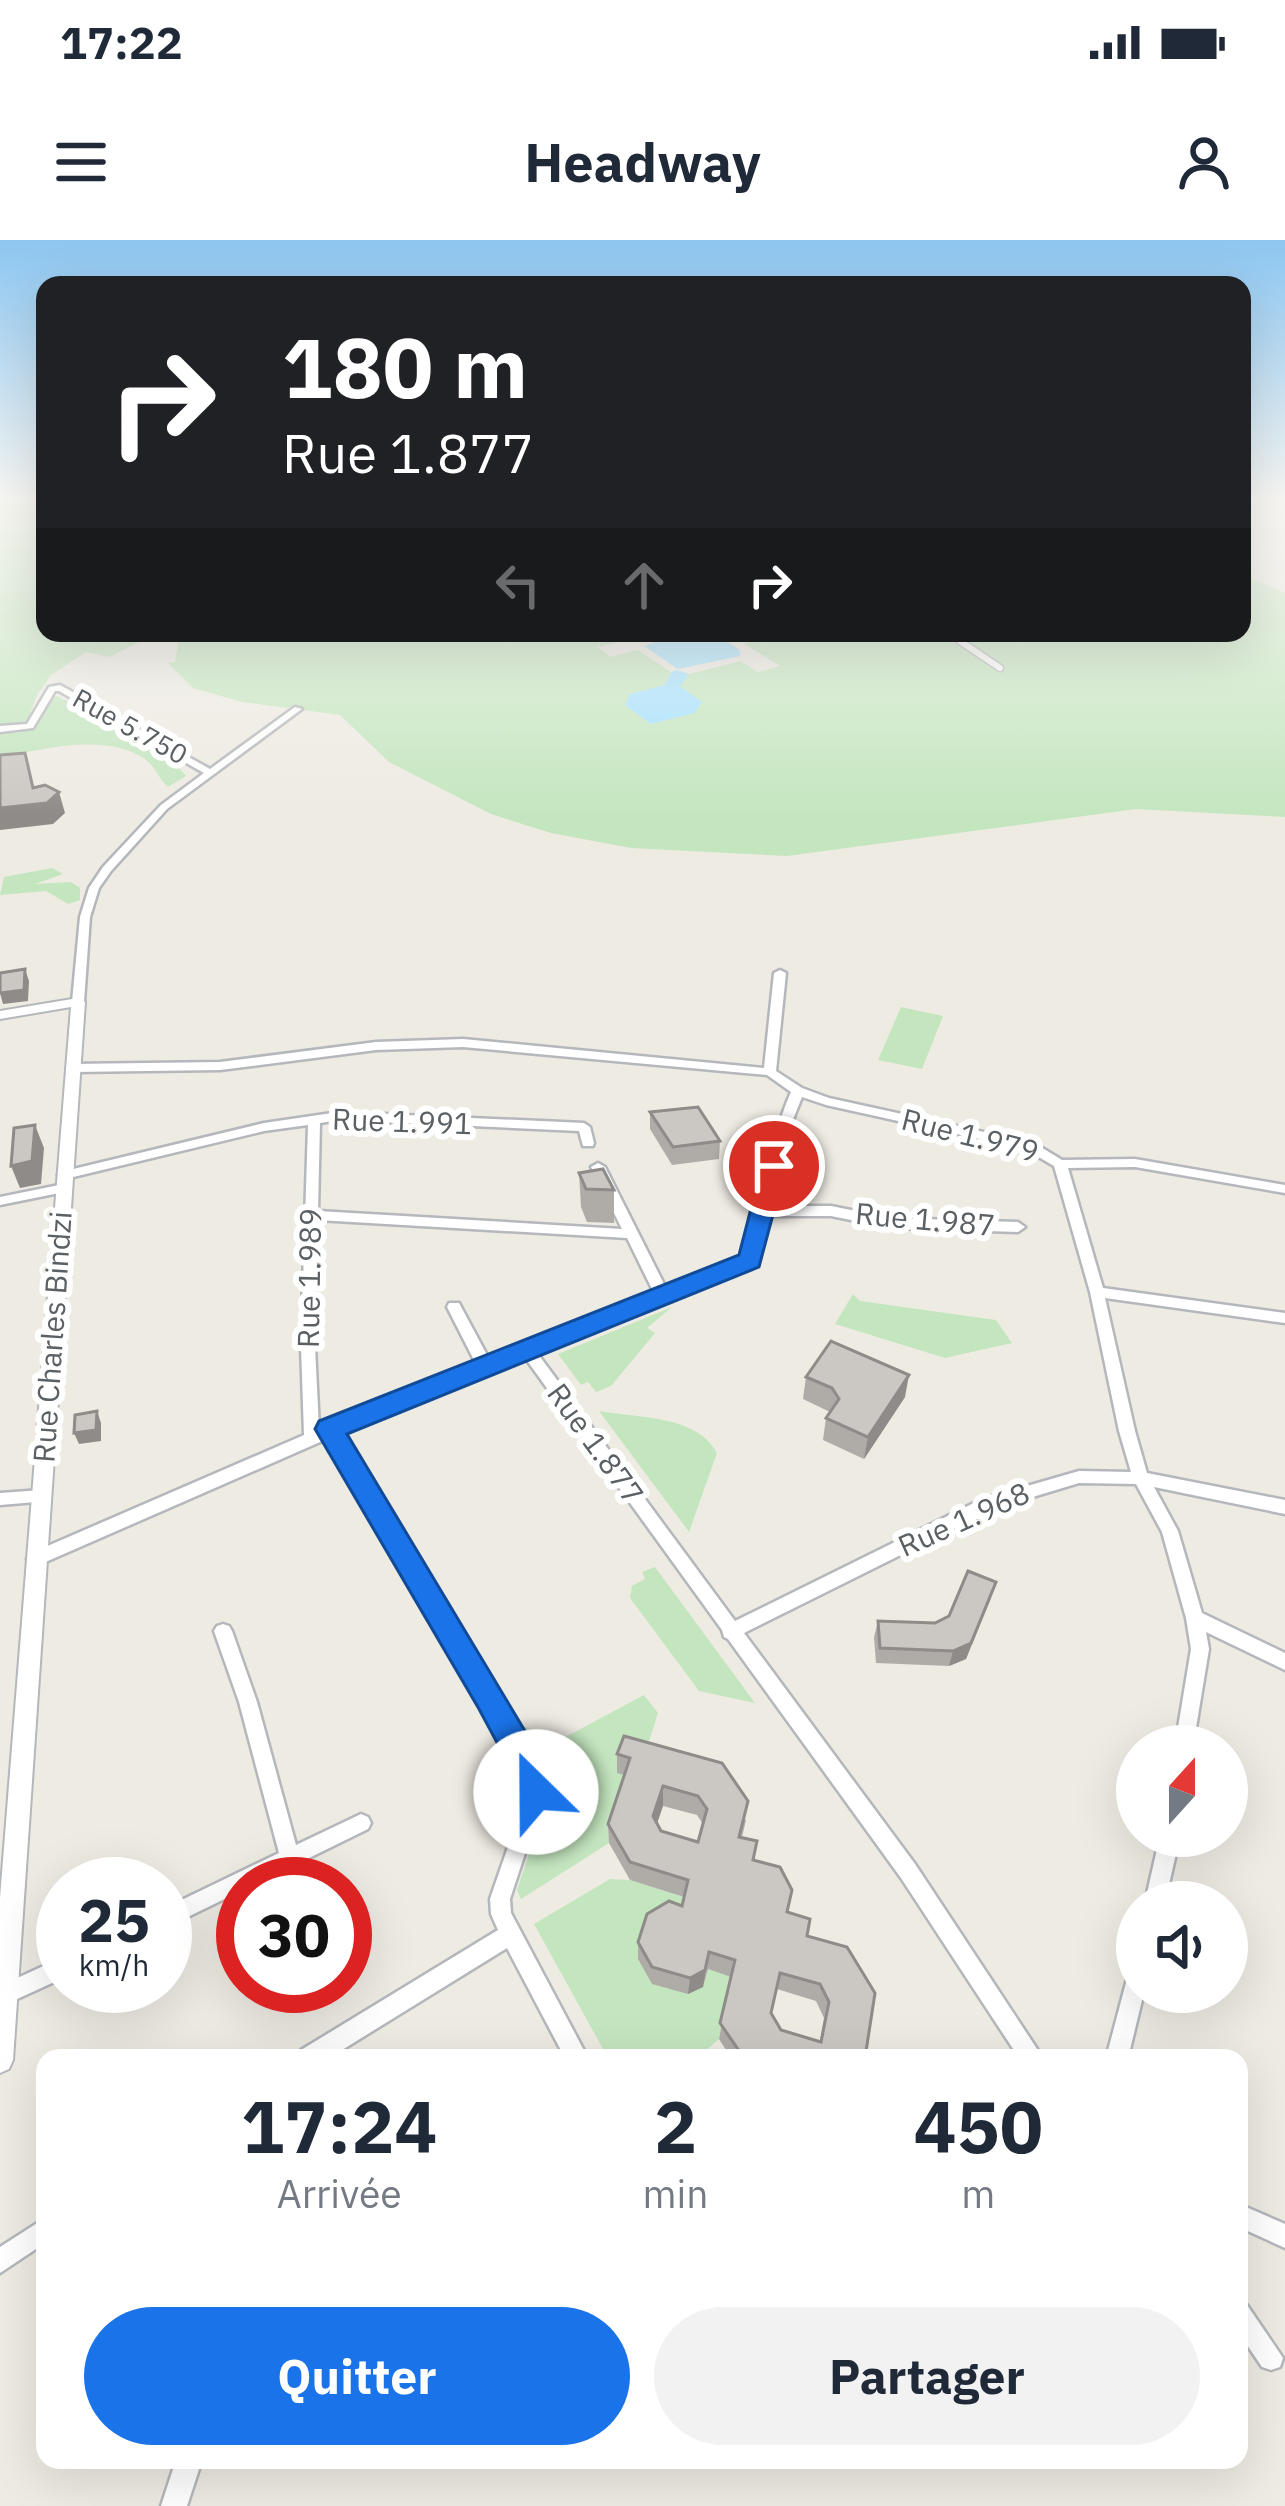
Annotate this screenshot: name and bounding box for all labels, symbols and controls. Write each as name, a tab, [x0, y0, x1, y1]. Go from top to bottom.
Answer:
text: 17:22	[60, 13, 183, 71]
text: Headway	[524, 127, 761, 197]
icon: menu	[48, 129, 114, 195]
icon: person	[1171, 129, 1237, 195]
text: 180 m	[282, 312, 528, 421]
icon: right	[84, 324, 240, 480]
text: Rue 1.877	[282, 418, 534, 488]
icon: left	[485, 552, 551, 618]
icon: ahead	[611, 552, 677, 618]
icon: right	[737, 552, 803, 618]
street label: Rue 5.750	[67, 680, 194, 772]
street label: Rue 1.991	[331, 1099, 473, 1142]
street label: Rue 1.979	[898, 1099, 1043, 1170]
pin	[723, 1115, 825, 1217]
icon: arrive	[741, 1133, 807, 1199]
street label: Rue 1.987	[854, 1193, 997, 1244]
street label: Rue 1.989	[288, 1208, 329, 1348]
street label: Rue Charles Bindzi	[23, 1210, 80, 1464]
street label: Rue 1.877	[539, 1375, 653, 1511]
street label: Rue 1.968	[892, 1472, 1035, 1565]
north arrow	[1116, 1725, 1248, 1857]
map controls	[1116, 1725, 1248, 2013]
position arrow	[473, 1729, 599, 1855]
speed limit sign: 30	[216, 1857, 372, 2013]
text: 25	[78, 1880, 150, 1959]
button: sound	[1116, 1881, 1248, 2013]
text: km/h	[79, 1945, 149, 1984]
text: 17:24	[241, 2079, 438, 2173]
text: 2	[654, 2079, 697, 2173]
text: 450	[913, 2079, 1043, 2173]
text: Arrivée	[277, 2168, 402, 2219]
text: min	[643, 2168, 708, 2219]
text: m	[961, 2168, 995, 2219]
button: Quitter	[84, 2307, 630, 2445]
button: Partager	[654, 2307, 1200, 2445]

